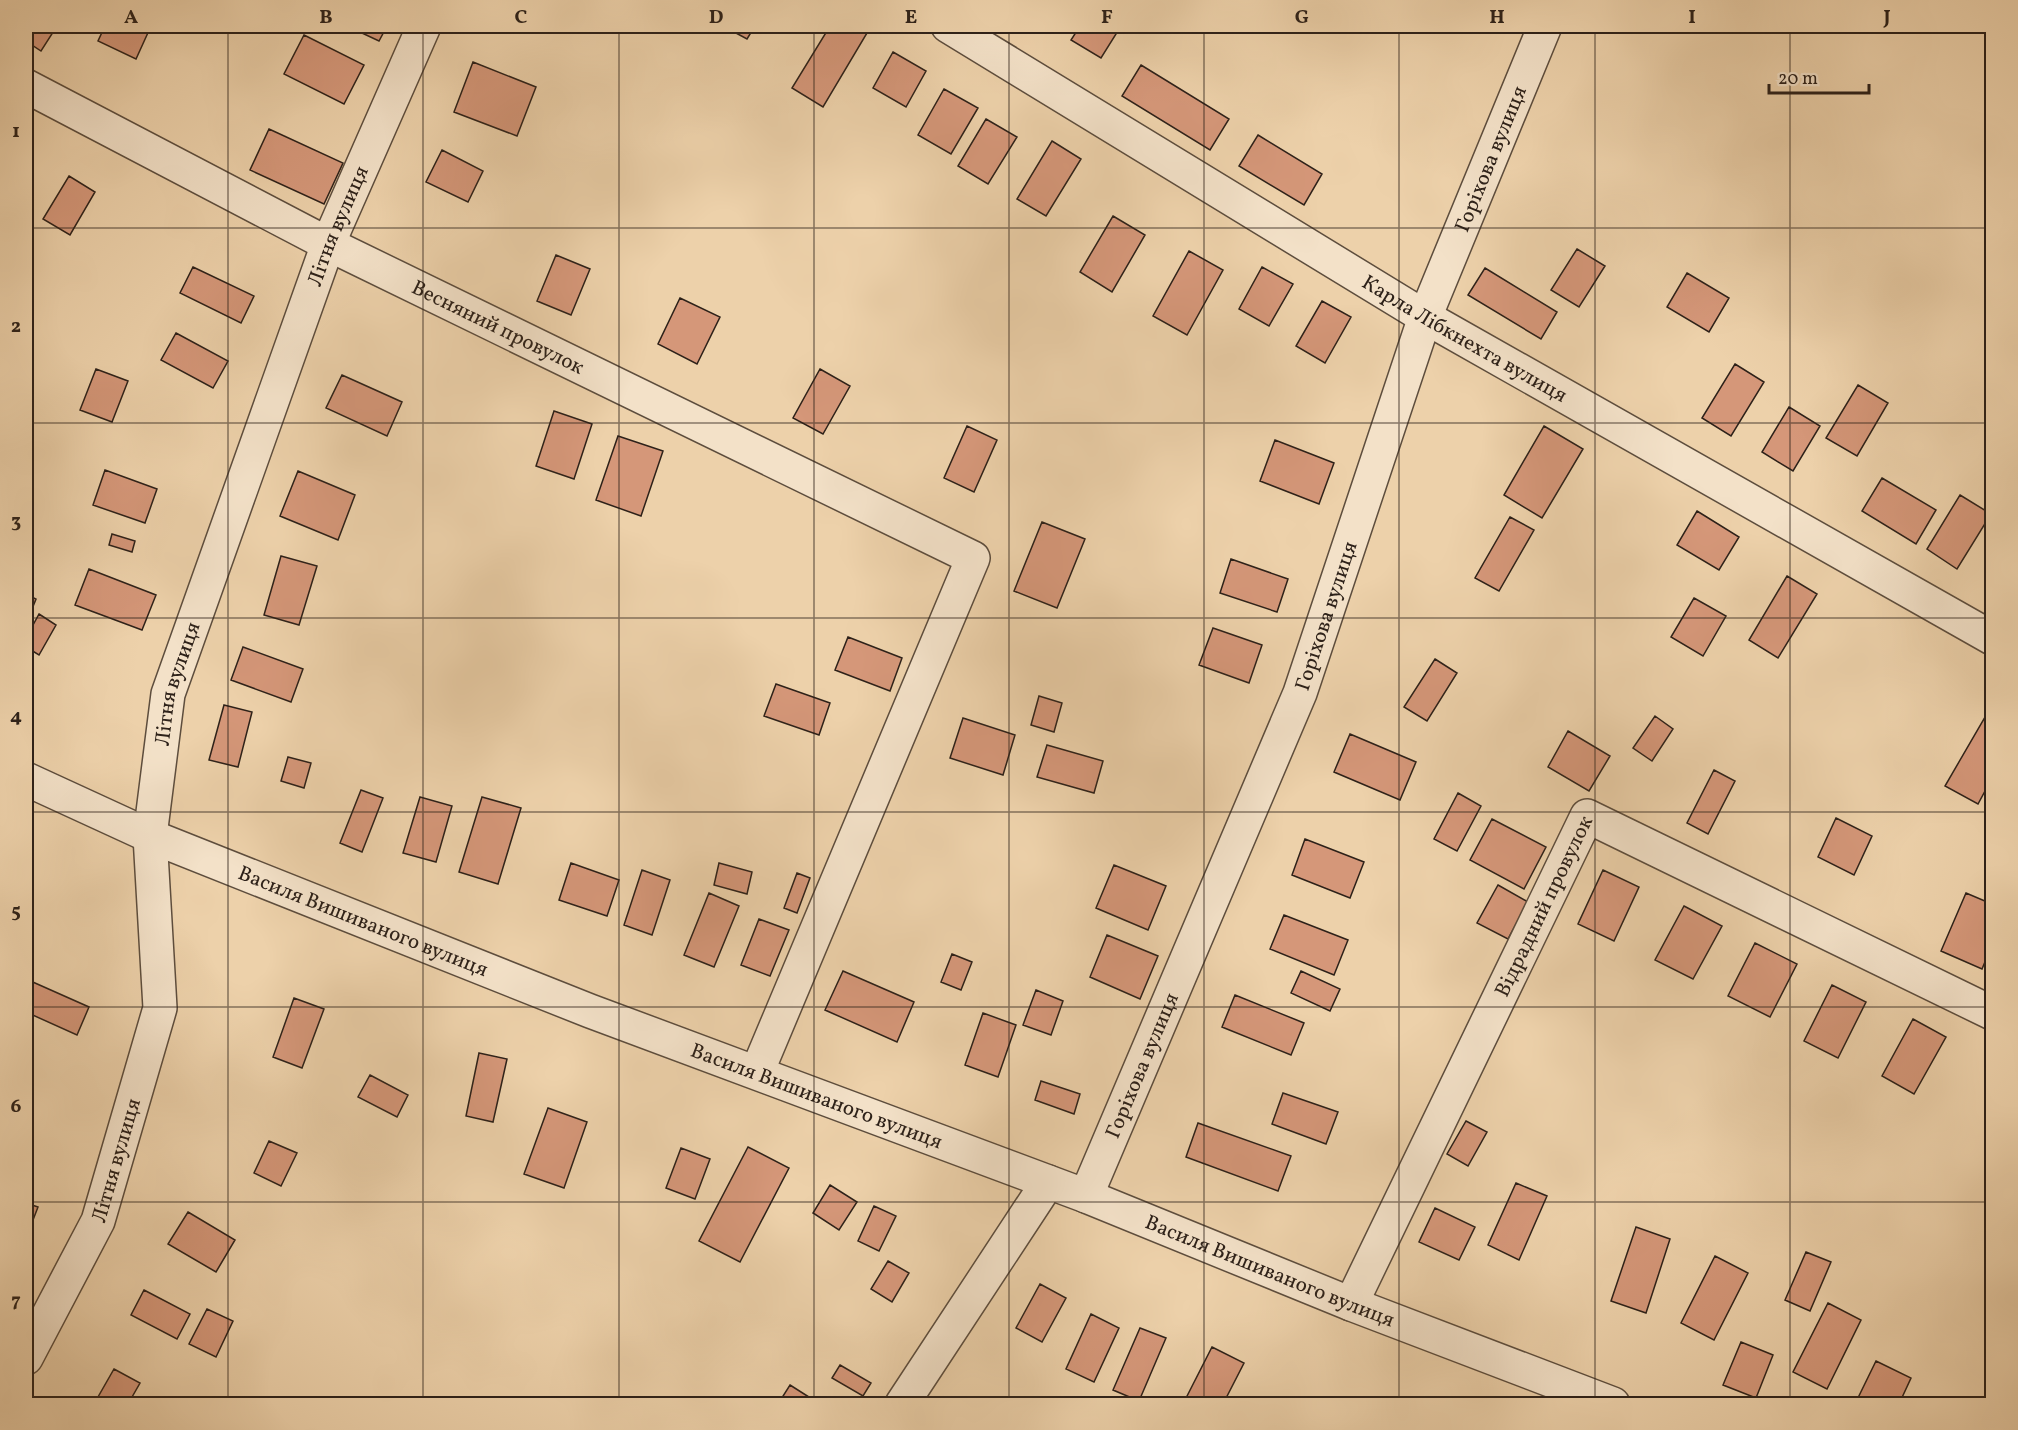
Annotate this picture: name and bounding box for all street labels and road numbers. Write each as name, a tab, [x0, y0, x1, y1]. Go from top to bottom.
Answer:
street label: Горіхова вулиця	[1449, 82, 1535, 237]
street label: Літня вулиця	[301, 162, 377, 290]
street label: Карла Лібкнехта вулиця	[1356, 269, 1572, 411]
street label: Весняний провулок	[406, 274, 589, 382]
street label: Горіхова вулиця	[1289, 538, 1365, 695]
street label: Літня вулиця	[149, 618, 209, 748]
street label: Відрадний провулок	[1489, 811, 1601, 1002]
street label: Василя Вишиваного вулиця	[233, 859, 492, 985]
street label: Горіхова вулиця	[1099, 989, 1187, 1143]
street label: Василя Вишиваного вулиця	[686, 1037, 946, 1157]
street label: Літня вулиця	[85, 1095, 149, 1226]
street label: Василя Вишиваного вулиця	[1140, 1209, 1399, 1335]

